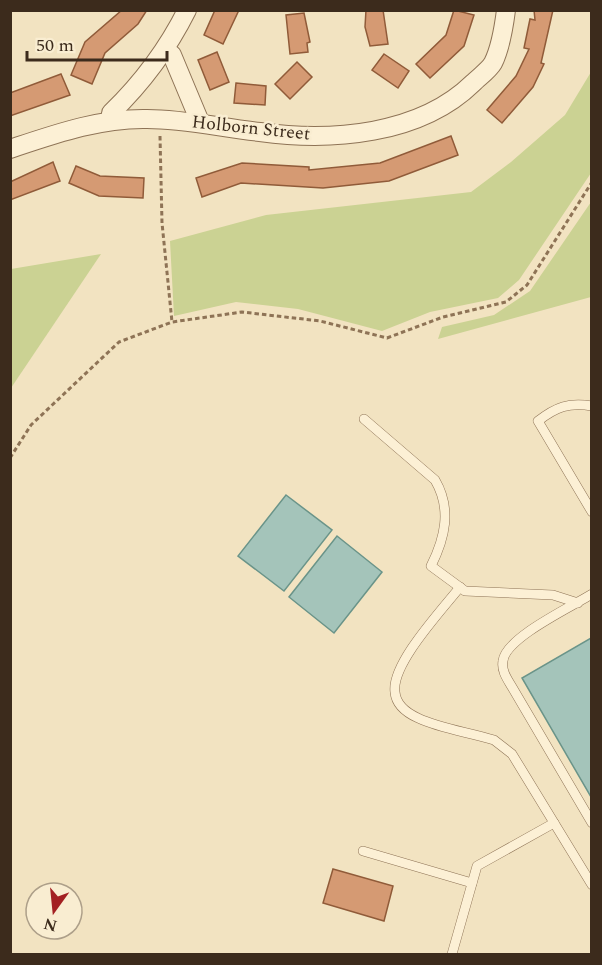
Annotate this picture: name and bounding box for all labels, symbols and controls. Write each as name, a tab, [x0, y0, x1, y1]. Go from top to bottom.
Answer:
scale bar	[27, 24, 166, 62]
text: 50 m	[36, 32, 74, 59]
street label: Holborn Street	[190, 108, 312, 148]
north arrow	[24, 881, 84, 941]
text: N	[41, 911, 60, 938]

